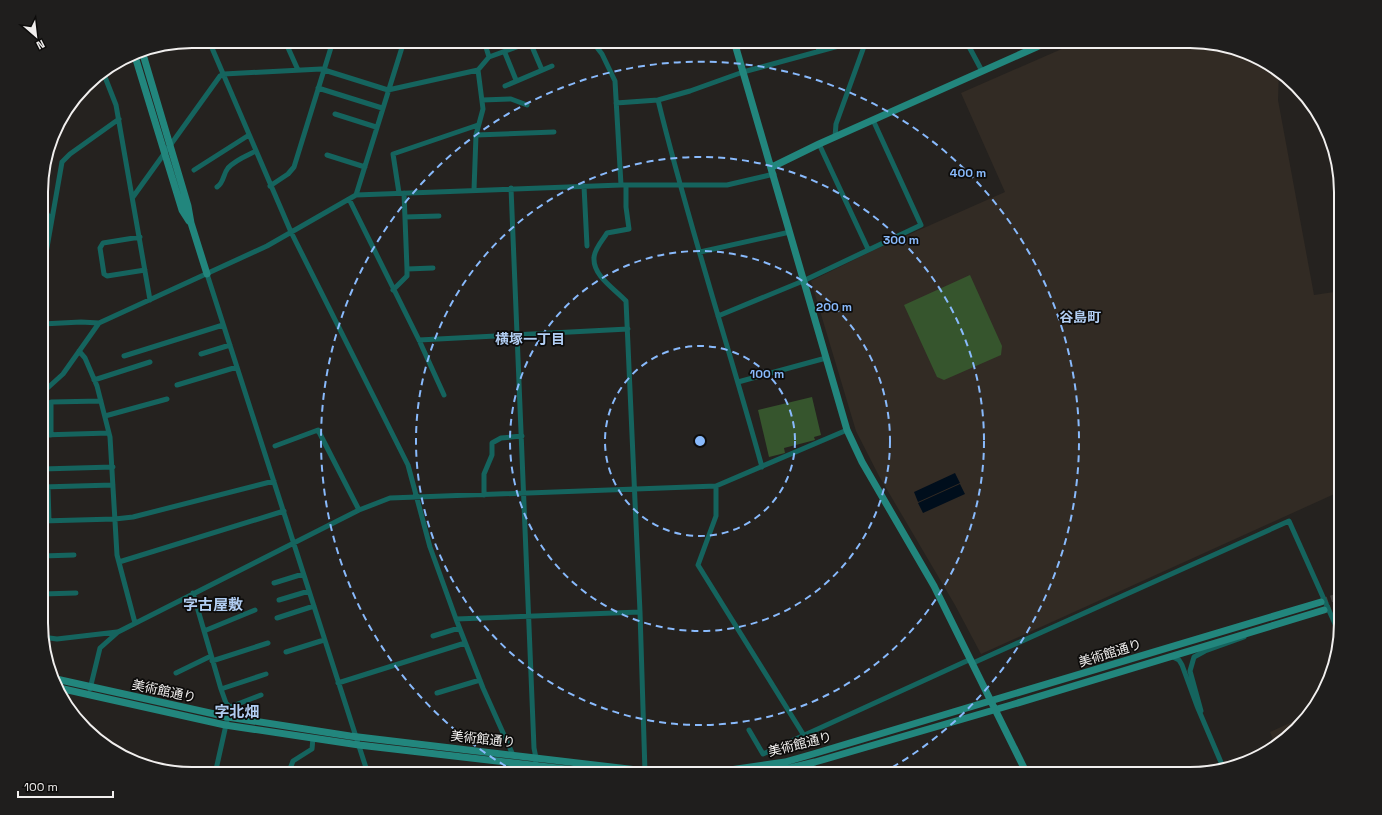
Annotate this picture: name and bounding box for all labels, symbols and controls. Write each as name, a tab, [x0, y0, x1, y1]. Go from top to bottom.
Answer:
north arrow	[16, 16, 56, 56]
text: N	[34, 37, 47, 53]
text: 400 m	[950, 165, 986, 181]
text: 300 m	[883, 232, 919, 248]
text: 200 m	[816, 299, 852, 315]
district label: 谷島町	[1059, 308, 1101, 326]
district label: 横塚一丁目	[495, 330, 565, 348]
text: 100 m	[750, 366, 784, 382]
centre of rings	[693, 434, 707, 448]
district label: 字古屋敷	[183, 595, 243, 614]
street label: 美術館通り	[1076, 635, 1144, 671]
street label: 美術館通り	[130, 676, 198, 706]
district label: 字北畑	[214, 702, 260, 721]
street label: 美術館通り	[450, 727, 516, 751]
street label: 美術館通り	[766, 728, 834, 760]
scale bar	[18, 773, 113, 799]
text: 100 m	[24, 779, 58, 795]

